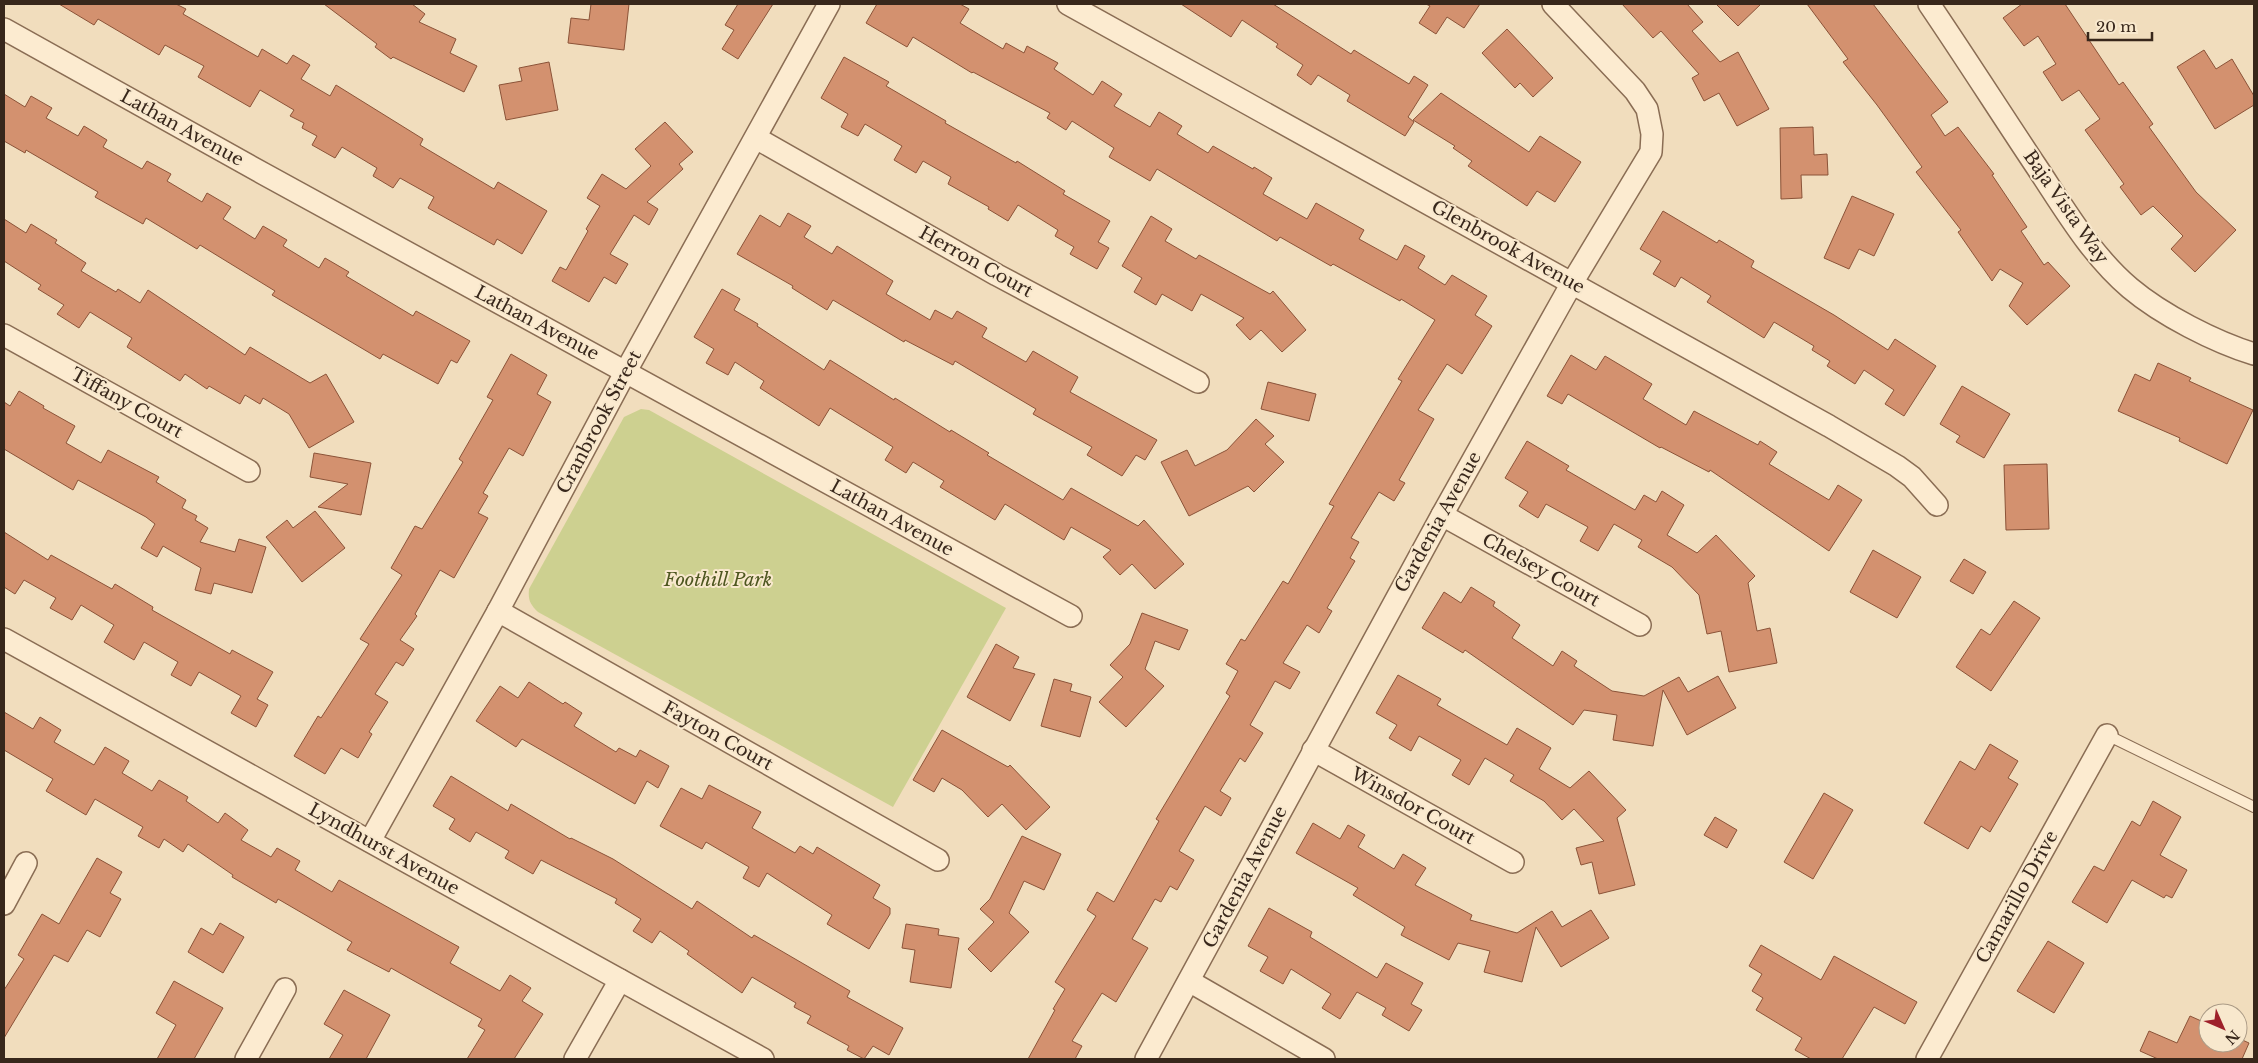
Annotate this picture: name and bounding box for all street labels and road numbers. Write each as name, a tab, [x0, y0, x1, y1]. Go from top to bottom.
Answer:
street label: Lathan Avenue	[116, 85, 248, 171]
street label: Baja Vista Way	[2019, 146, 2114, 268]
street label: Glenbrook Avenue	[1428, 196, 1588, 298]
street label: Herron Court	[915, 222, 1037, 302]
street label: Lathan Avenue	[471, 281, 603, 365]
street label: Cranbrook Street	[552, 346, 646, 497]
street label: Tiffany Court	[67, 363, 187, 443]
street label: Gardenia Avenue	[1390, 448, 1486, 596]
street label: Lathan Avenue	[826, 475, 958, 561]
street label: Chelsey Court	[1478, 529, 1604, 611]
street label: Fayton Court	[659, 697, 777, 775]
street label: Winsdor Court	[1346, 762, 1479, 849]
street label: Lyndhurst Avenue	[305, 798, 463, 900]
street label: Gardenia Avenue	[1198, 802, 1292, 952]
street label: Camarillo Drive	[1971, 827, 2063, 967]

